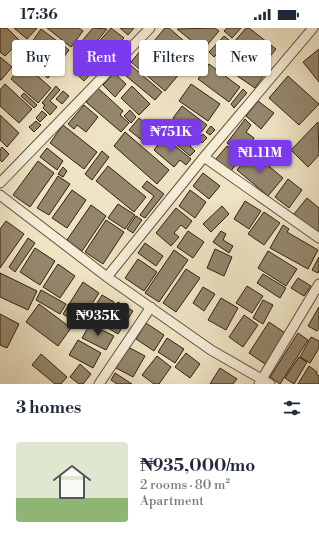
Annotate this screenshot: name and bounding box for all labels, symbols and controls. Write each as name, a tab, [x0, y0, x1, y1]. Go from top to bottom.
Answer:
text: 17:36	[20, 5, 58, 24]
chip: Buy	[12, 40, 65, 76]
chip: Rent	[73, 40, 131, 76]
chip: Filters	[139, 40, 208, 76]
chip: New	[216, 40, 271, 76]
pin: ₦751K	[143, 119, 199, 153]
text: ₦751K	[150, 124, 192, 140]
pin: ₦1.11M	[227, 140, 293, 174]
text: ₦1.11M	[238, 145, 282, 161]
pin: ₦935K	[70, 303, 126, 337]
text: ₦935K	[76, 308, 120, 324]
text: 3 homes	[16, 397, 81, 419]
icon: filters	[281, 397, 303, 419]
text: ₦935,000/mo	[140, 455, 255, 477]
icon: home	[48, 458, 96, 506]
text: 2 rooms · 80 m²	[140, 477, 230, 493]
text: Apartment	[140, 493, 204, 509]

